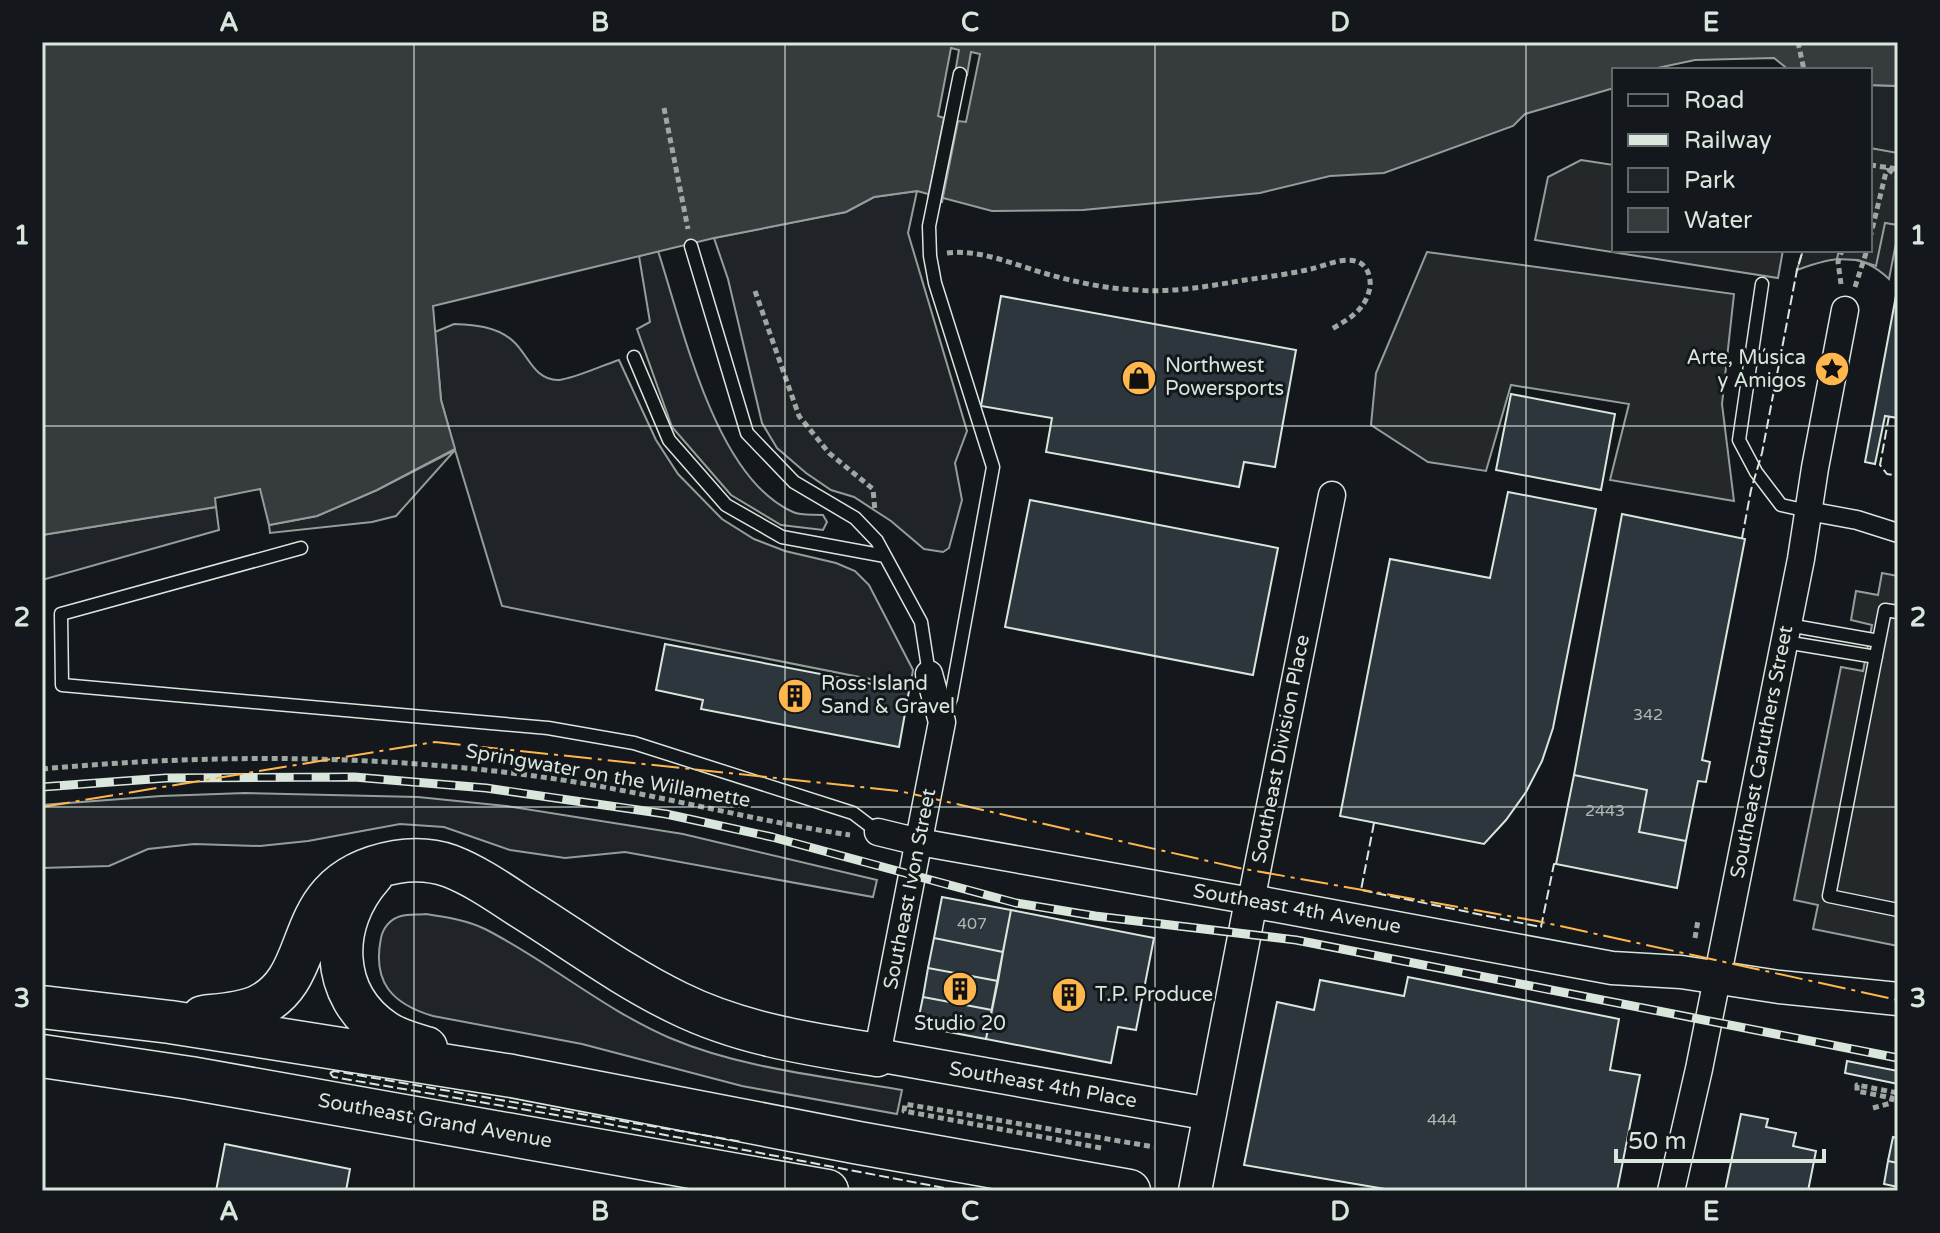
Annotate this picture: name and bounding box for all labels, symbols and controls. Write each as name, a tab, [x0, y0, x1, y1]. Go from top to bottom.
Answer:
text: A	[219, 7, 239, 38]
text: B	[591, 7, 609, 38]
text: C	[961, 7, 979, 38]
text: D	[1330, 7, 1350, 38]
text: E	[1703, 7, 1719, 38]
legend	[1612, 68, 1872, 252]
text: Road	[1684, 86, 1744, 115]
text: Railway	[1684, 126, 1772, 155]
text: Park	[1684, 166, 1735, 195]
text: Water	[1684, 206, 1753, 235]
text: 1	[14, 220, 30, 251]
text: 1	[1910, 220, 1926, 251]
place label: Arte, Música y Amigos	[1687, 346, 1806, 393]
place icon: Arte, Música y Amigos	[1813, 350, 1851, 388]
place label: Northwest Powersports	[1165, 354, 1284, 401]
shop icon: Northwest Powersports	[1120, 359, 1158, 397]
text: 2	[14, 602, 30, 633]
text: 2	[1910, 602, 1926, 633]
street label: Southeast Caruthers Street	[1726, 623, 1798, 880]
street label: Southeast Division Place	[1247, 633, 1315, 865]
place label: Ross Island Sand & Gravel	[821, 672, 955, 719]
building icon: Ross Island Sand & Gravel	[776, 677, 814, 715]
house number: 342	[1633, 705, 1663, 725]
street label: Springwater on the Willamette	[464, 739, 752, 813]
street label: Southeast Ivon Street	[879, 786, 941, 991]
house number: 2443	[1585, 801, 1625, 821]
street label: Southeast 4th Avenue	[1191, 879, 1403, 939]
house number: 407	[957, 914, 987, 934]
building icon: Studio 20	[941, 970, 979, 1008]
building icon: T.P. Produce	[1050, 976, 1088, 1014]
text: 3	[14, 983, 30, 1014]
place label: T.P. Produce	[1095, 983, 1213, 1007]
text: 3	[1910, 983, 1926, 1014]
place label: Studio 20	[914, 1012, 1006, 1036]
street label: Southeast 4th Place	[947, 1057, 1139, 1113]
street label: Southeast Grand Avenue	[316, 1089, 554, 1153]
house number: 444	[1427, 1110, 1457, 1130]
scale bar	[1616, 1113, 1824, 1163]
text: 50 m	[1628, 1127, 1686, 1156]
text: A	[219, 1196, 239, 1227]
text: B	[591, 1196, 609, 1227]
text: C	[961, 1196, 979, 1227]
text: D	[1330, 1196, 1350, 1227]
text: E	[1703, 1196, 1719, 1227]

